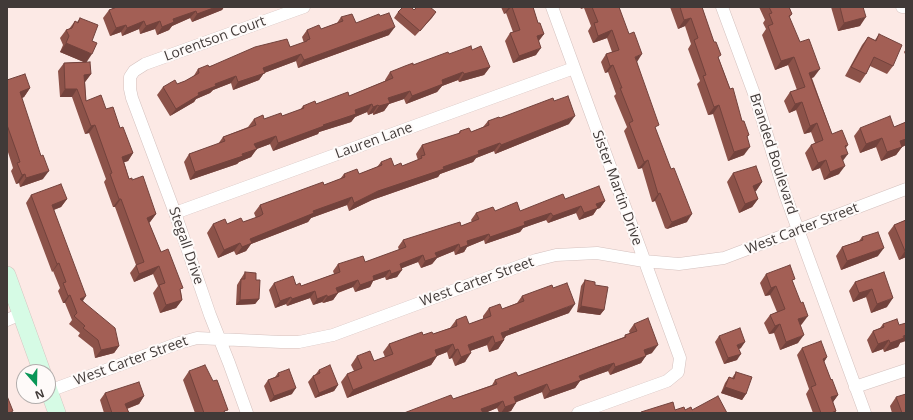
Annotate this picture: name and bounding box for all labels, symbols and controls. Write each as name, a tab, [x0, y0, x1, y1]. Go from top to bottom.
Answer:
street label: Lorentson Court	[162, 13, 268, 65]
street label: Branded Boulevard	[746, 91, 800, 217]
street label: Lauren Lane	[333, 119, 415, 163]
street label: Sister Martin Drive	[588, 128, 646, 248]
street label: West Carter Street	[743, 200, 861, 258]
street label: Stegall Drive	[165, 205, 207, 287]
street label: West Carter Street	[418, 254, 536, 310]
street label: West Carter Street	[72, 333, 190, 389]
north arrow	[16, 364, 56, 404]
text: N	[33, 386, 47, 403]

